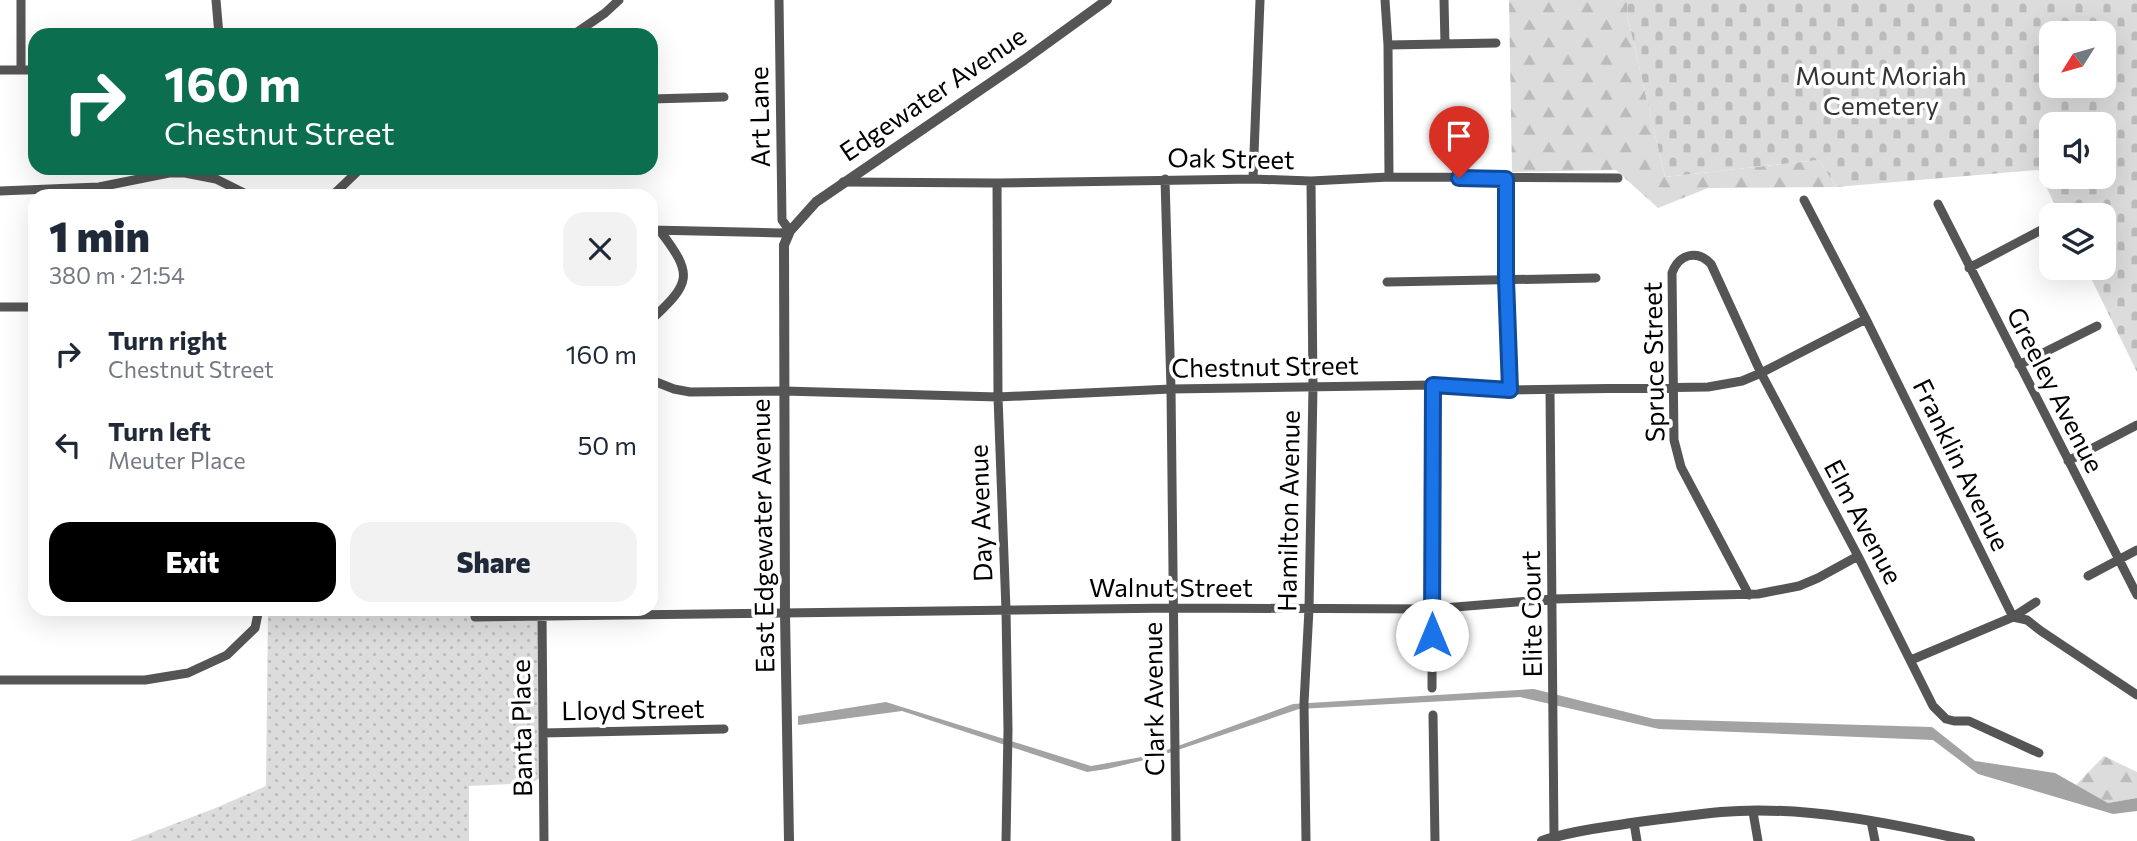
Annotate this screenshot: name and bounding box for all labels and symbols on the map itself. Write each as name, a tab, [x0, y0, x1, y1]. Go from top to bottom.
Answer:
street label: Edgewater Avenue	[833, 19, 1031, 167]
north arrow	[2039, 21, 2116, 98]
park label: Mount Moriah Cemetery	[1795, 59, 1967, 120]
street label: Art Lane	[742, 66, 775, 168]
pin	[1429, 106, 1489, 178]
street label: Oak Street	[1167, 141, 1295, 174]
street label: Spruce Street	[1636, 281, 1669, 443]
street label: Greeley Avenue	[2001, 301, 2111, 477]
street label: Chestnut Street	[1171, 348, 1359, 383]
street label: Franklin Avenue	[1907, 373, 2017, 555]
street label: East Edgewater Avenue	[744, 399, 779, 674]
street label: Hamilton Avenue	[1270, 410, 1305, 612]
street label: Day Avenue	[962, 444, 997, 582]
street label: Elm Avenue	[1819, 454, 1910, 589]
street label: Elite Court	[1514, 550, 1547, 678]
street label: Walnut Street	[1089, 571, 1253, 602]
position arrow	[1395, 598, 1469, 672]
street label: Clark Avenue	[1136, 622, 1169, 776]
street label: Banta Place	[504, 659, 537, 797]
street label: Lloyd Street	[561, 692, 705, 725]

